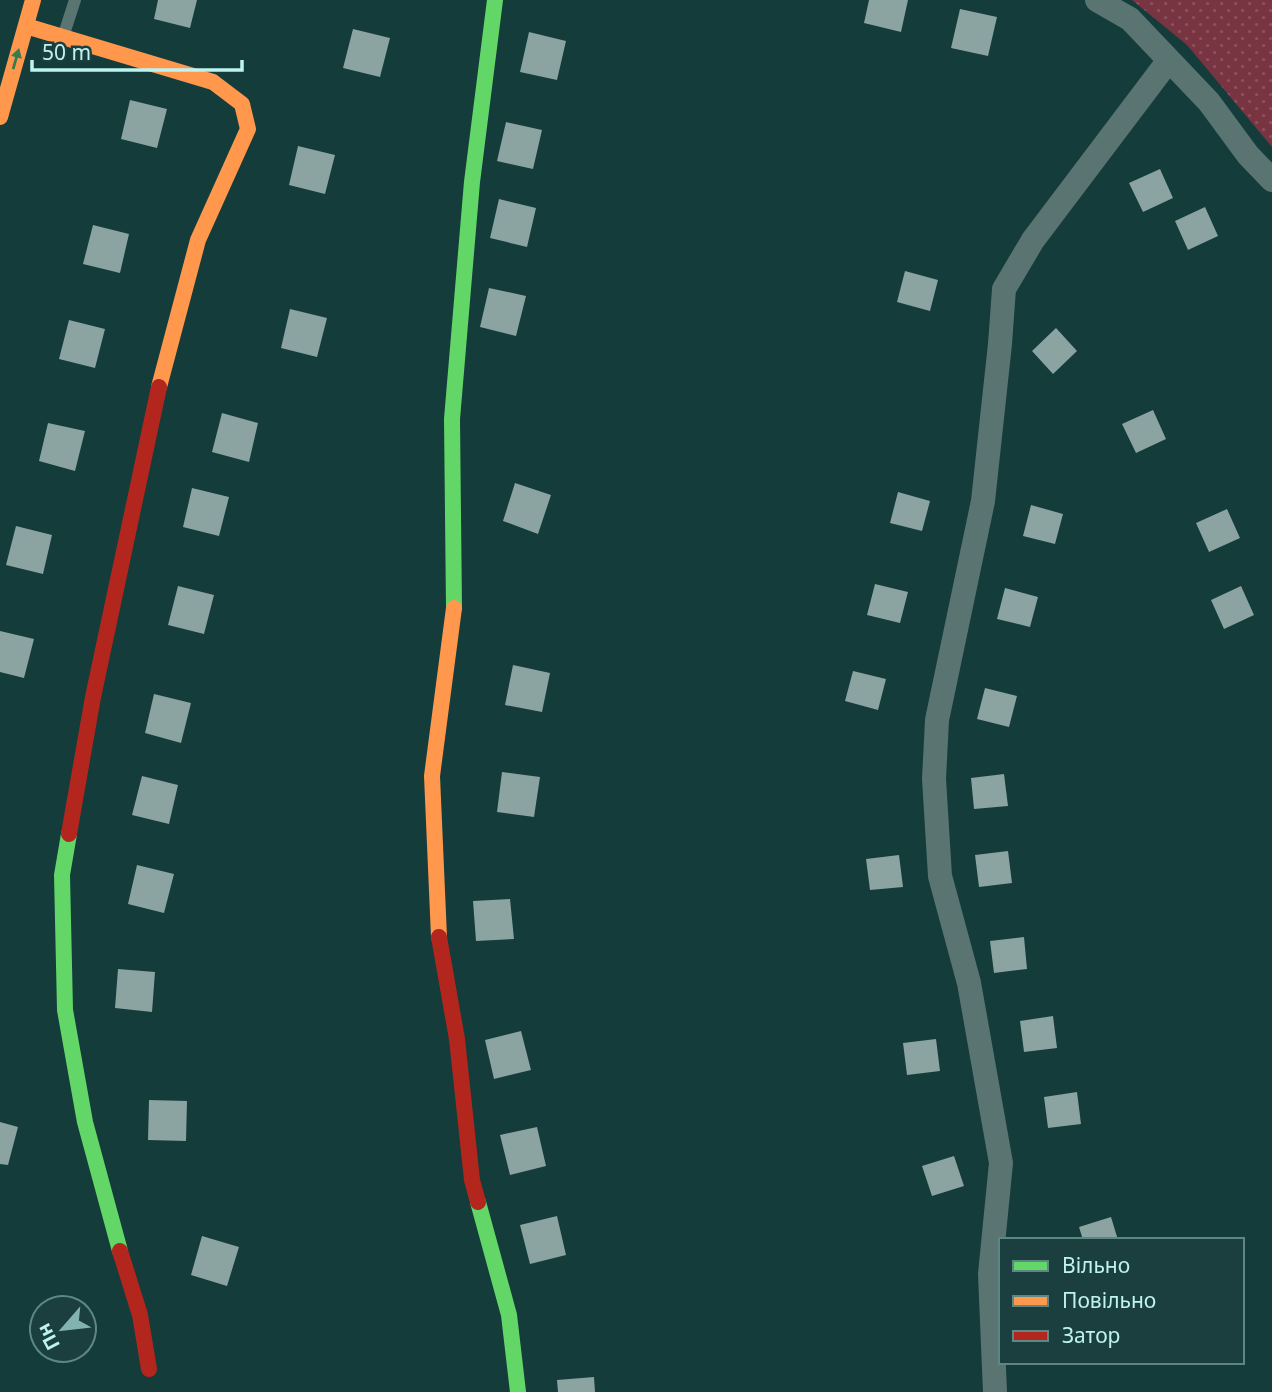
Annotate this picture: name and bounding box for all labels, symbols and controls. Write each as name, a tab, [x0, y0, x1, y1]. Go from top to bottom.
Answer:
scale bar	[32, 28, 242, 72]
text: 50 m	[42, 38, 91, 66]
one-way arrow	[12, 48, 22, 69]
legend	[999, 1238, 1244, 1364]
text: Вільно	[1062, 1251, 1130, 1279]
text: Повільно	[1062, 1286, 1156, 1314]
north arrow	[28, 1294, 98, 1364]
text: Пн	[30, 1319, 66, 1355]
text: Затор	[1062, 1321, 1120, 1349]

